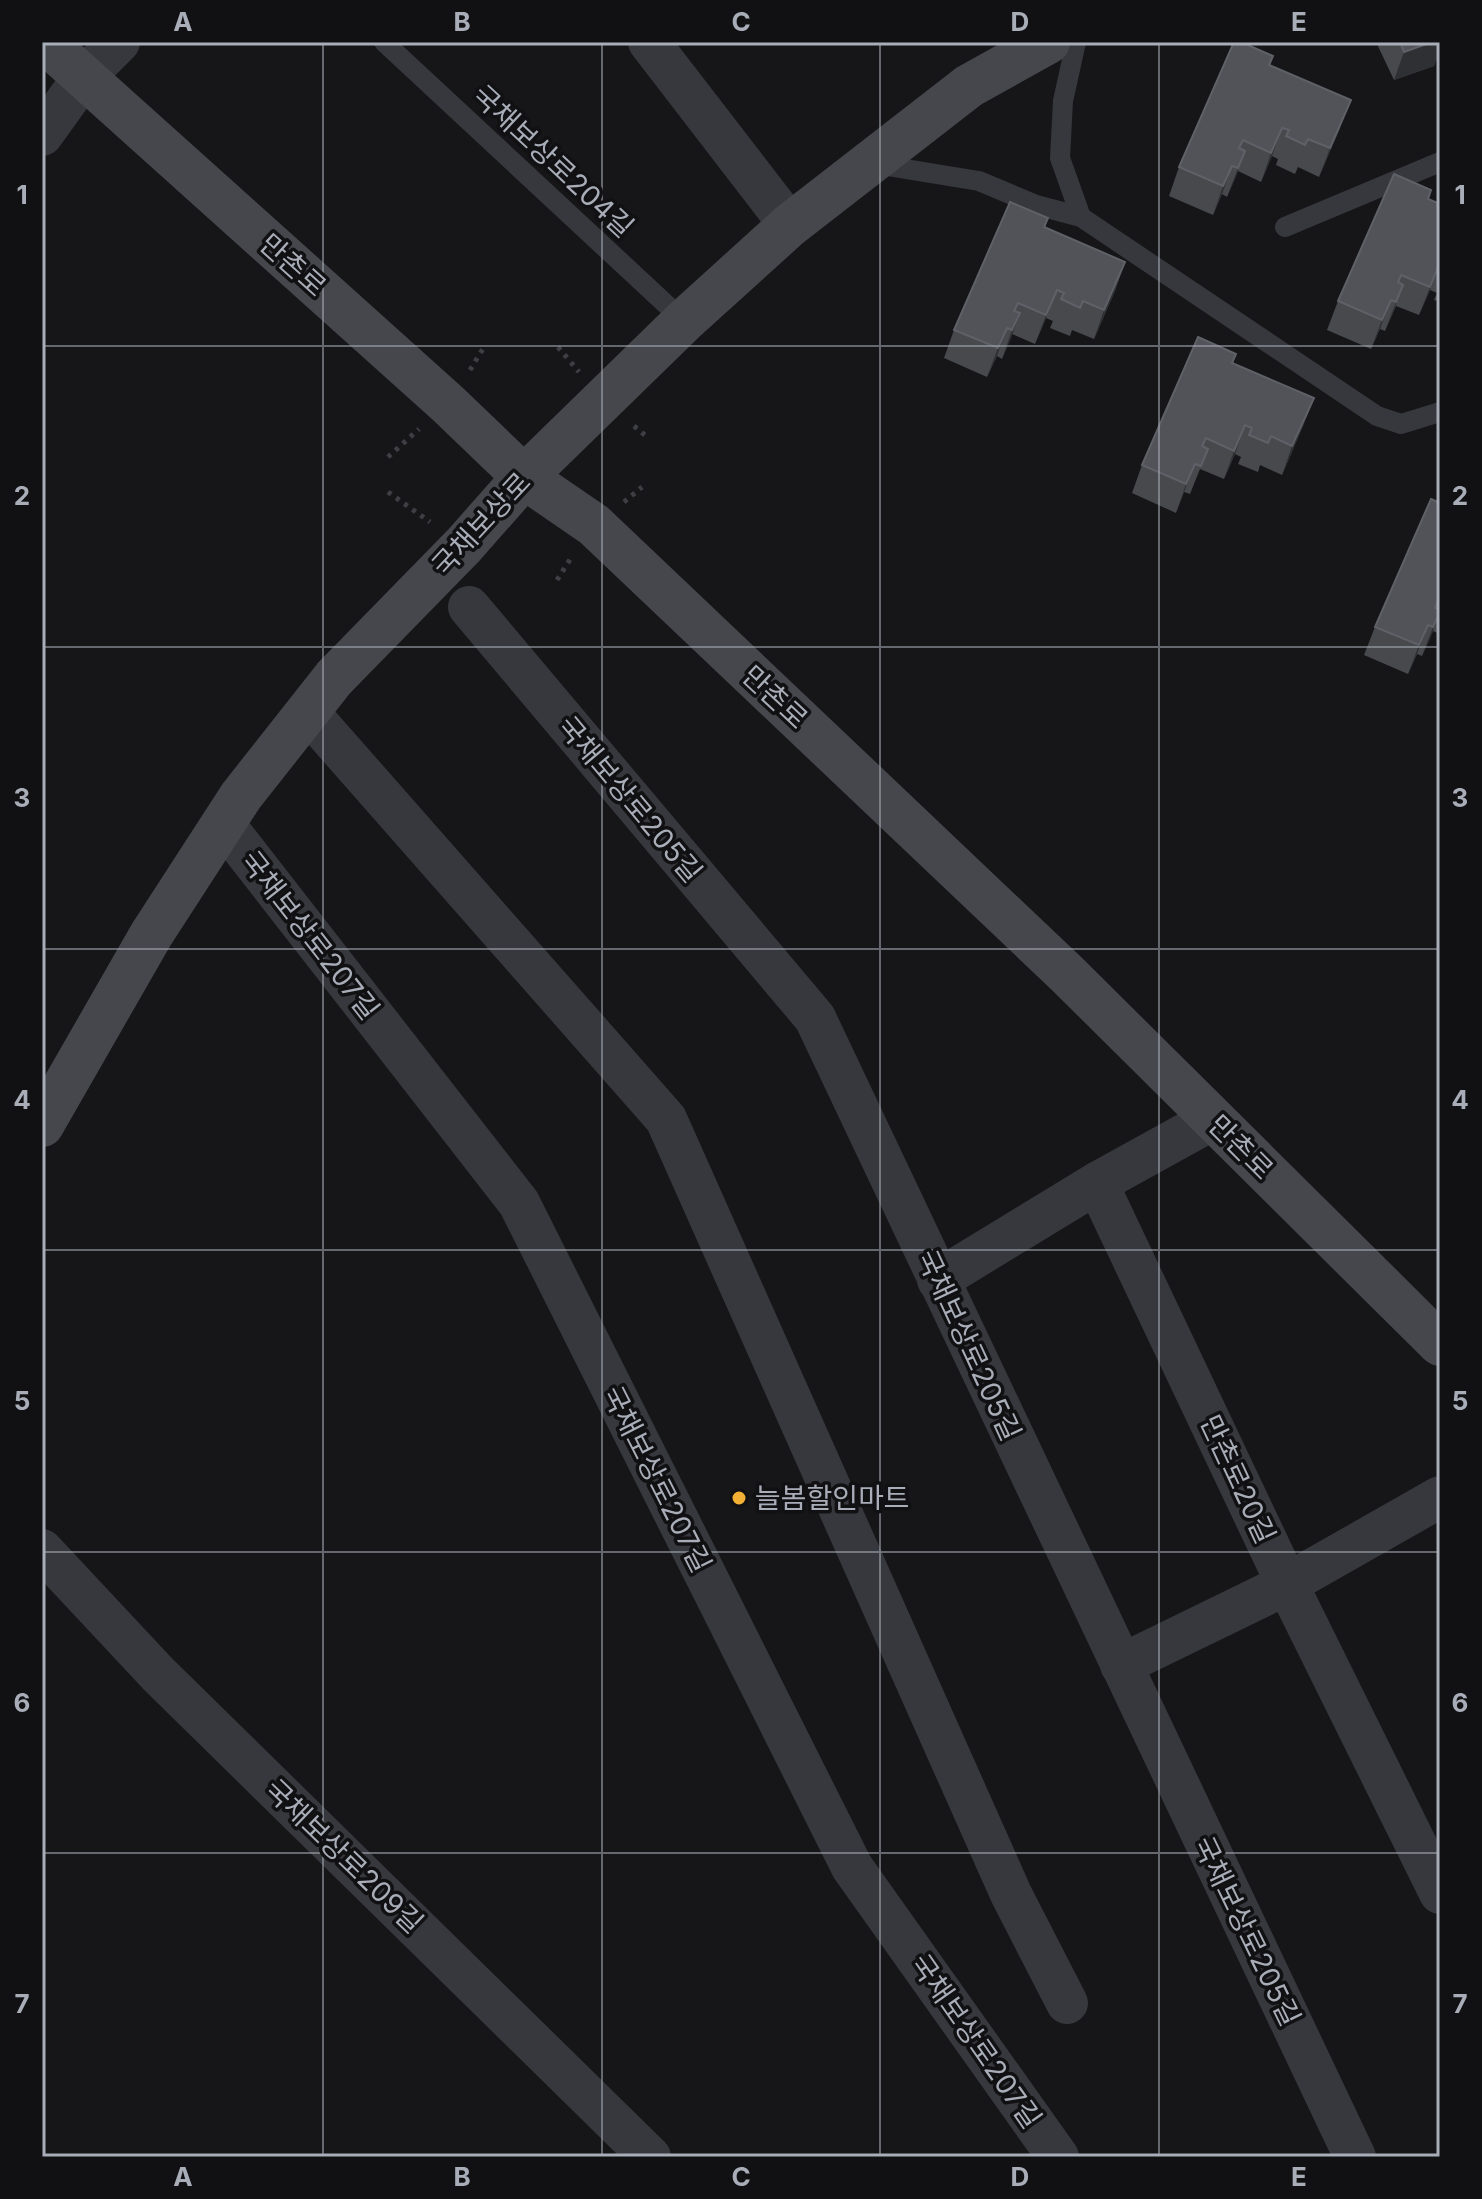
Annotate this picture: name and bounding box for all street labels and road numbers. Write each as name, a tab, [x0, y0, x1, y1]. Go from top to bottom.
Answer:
street label: 국채보상로204길	[466, 78, 640, 244]
street label: 만촌로	[253, 227, 333, 303]
street label: 국채보상로	[425, 465, 537, 583]
street label: 만촌로	[735, 658, 815, 736]
street label: 국채보상로205길	[551, 709, 709, 889]
street label: 국채보상로207길	[234, 844, 386, 1026]
street label: 만촌로	[1202, 1108, 1280, 1186]
street label: 국채보상로205길	[910, 1244, 1028, 1446]
street label: 국채보상로207길	[595, 1380, 719, 1578]
street label: 만촌로20길	[1193, 1409, 1283, 1549]
street label: 국채보상로209길	[258, 1772, 430, 1940]
street label: 국채보상로205길	[1186, 1831, 1308, 2031]
street label: 국채보상로207길	[903, 1947, 1049, 2135]

